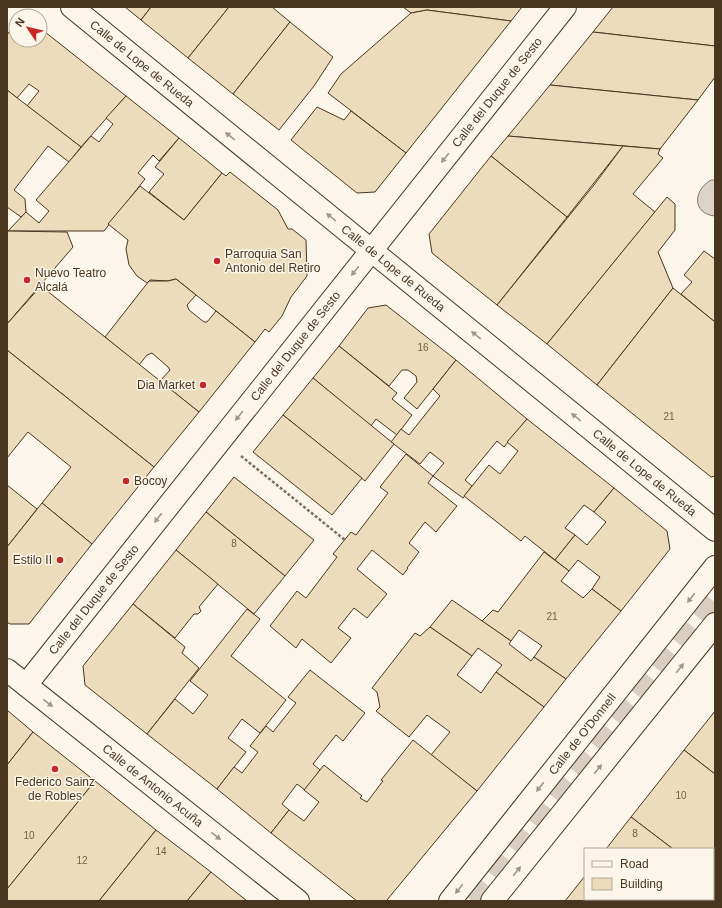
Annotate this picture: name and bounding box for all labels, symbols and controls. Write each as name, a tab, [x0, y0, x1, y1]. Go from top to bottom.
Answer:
north arrow	[8, 8, 48, 48]
text: N	[13, 16, 27, 29]
street label: Calle de Lope de Rueda	[87, 17, 197, 110]
street label: Calle del Duque de Sesto	[449, 34, 545, 150]
one-way arrow	[225, 131, 236, 140]
one-way arrow	[441, 152, 449, 163]
one-way arrow	[326, 213, 337, 222]
street label: Calle de Lope de Rueda	[338, 222, 448, 315]
place label: Parroquia San Antonio del Retiro	[225, 247, 321, 275]
marker: Parroquia San Antonio del Retiro	[212, 256, 222, 266]
one-way arrow	[351, 265, 360, 276]
place label: Nuevo Teatro Alcalá	[35, 266, 106, 294]
marker: Nuevo Teatro Alcalá	[22, 275, 32, 285]
street label: Calle del Duque de Sesto	[248, 288, 344, 404]
one-way arrow	[470, 330, 481, 339]
house number: 16	[417, 342, 429, 353]
place label: Dia Market	[137, 378, 196, 392]
marker: Dia Market	[198, 380, 208, 390]
one-way arrow	[235, 410, 244, 421]
house number: 21	[663, 411, 675, 422]
one-way arrow	[571, 412, 582, 421]
street label: Calle de Lope de Rueda	[590, 426, 699, 519]
place label: Bocoy	[134, 474, 167, 488]
marker: Bocoy	[121, 476, 131, 486]
one-way arrow	[154, 512, 163, 523]
house number: 8	[231, 538, 237, 549]
street label: Calle del Duque de Sesto	[46, 542, 142, 657]
place label: Estilo II	[13, 553, 52, 567]
marker: Estilo II	[55, 555, 65, 565]
one-way arrow	[686, 592, 695, 603]
house number: 21	[546, 611, 558, 622]
one-way arrow	[675, 662, 684, 673]
street label: Calle de O'Donnell	[546, 691, 619, 778]
one-way arrow	[43, 698, 54, 707]
street label: Calle de Antonio Acuña	[100, 742, 206, 830]
marker: Federico Sainz de Robles	[50, 764, 60, 774]
one-way arrow	[594, 764, 603, 775]
place label: Federico Sainz de Robles	[15, 775, 95, 803]
one-way arrow	[536, 782, 545, 793]
house number: 10	[675, 790, 687, 801]
house number: 8	[632, 828, 638, 839]
house number: 10	[23, 830, 35, 841]
one-way arrow	[210, 832, 221, 840]
house number: 14	[155, 846, 167, 857]
legend	[584, 848, 714, 900]
house number: 12	[76, 855, 88, 866]
text: Road	[620, 857, 649, 871]
one-way arrow	[513, 865, 521, 876]
text: Building	[620, 877, 663, 891]
one-way arrow	[455, 884, 464, 895]

